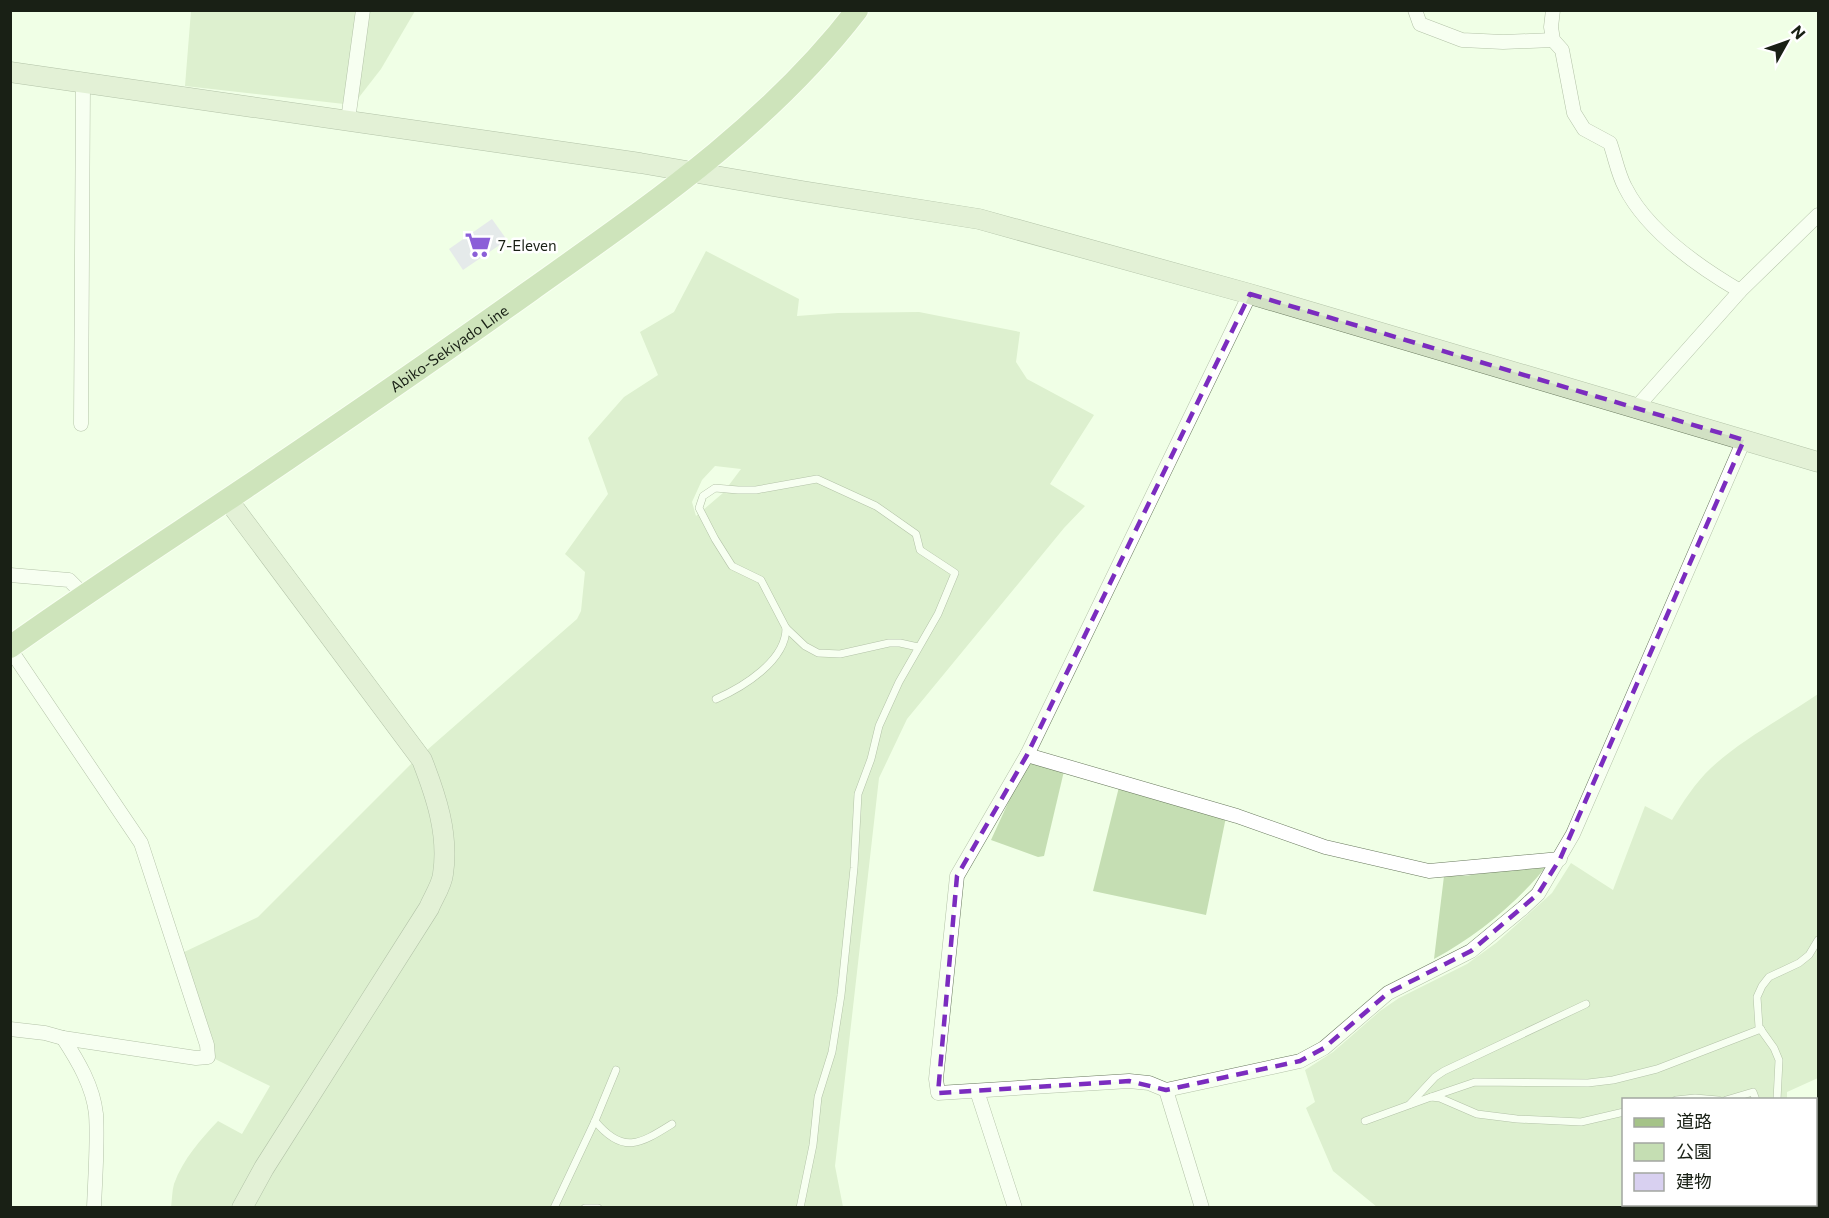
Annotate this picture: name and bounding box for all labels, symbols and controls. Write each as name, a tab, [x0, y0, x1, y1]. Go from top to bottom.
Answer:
north arrow	[1757, 12, 1817, 72]
text: N	[1788, 21, 1810, 43]
supermarket icon: 7-Eleven	[463, 230, 493, 260]
place label: 7-Eleven	[498, 236, 557, 254]
street label: Abiko-Sekiyado Line	[386, 301, 511, 395]
legend	[1622, 1098, 1817, 1206]
text: 道路	[1676, 1110, 1712, 1132]
text: 公園	[1676, 1140, 1712, 1162]
text: 建物	[1676, 1170, 1712, 1192]

